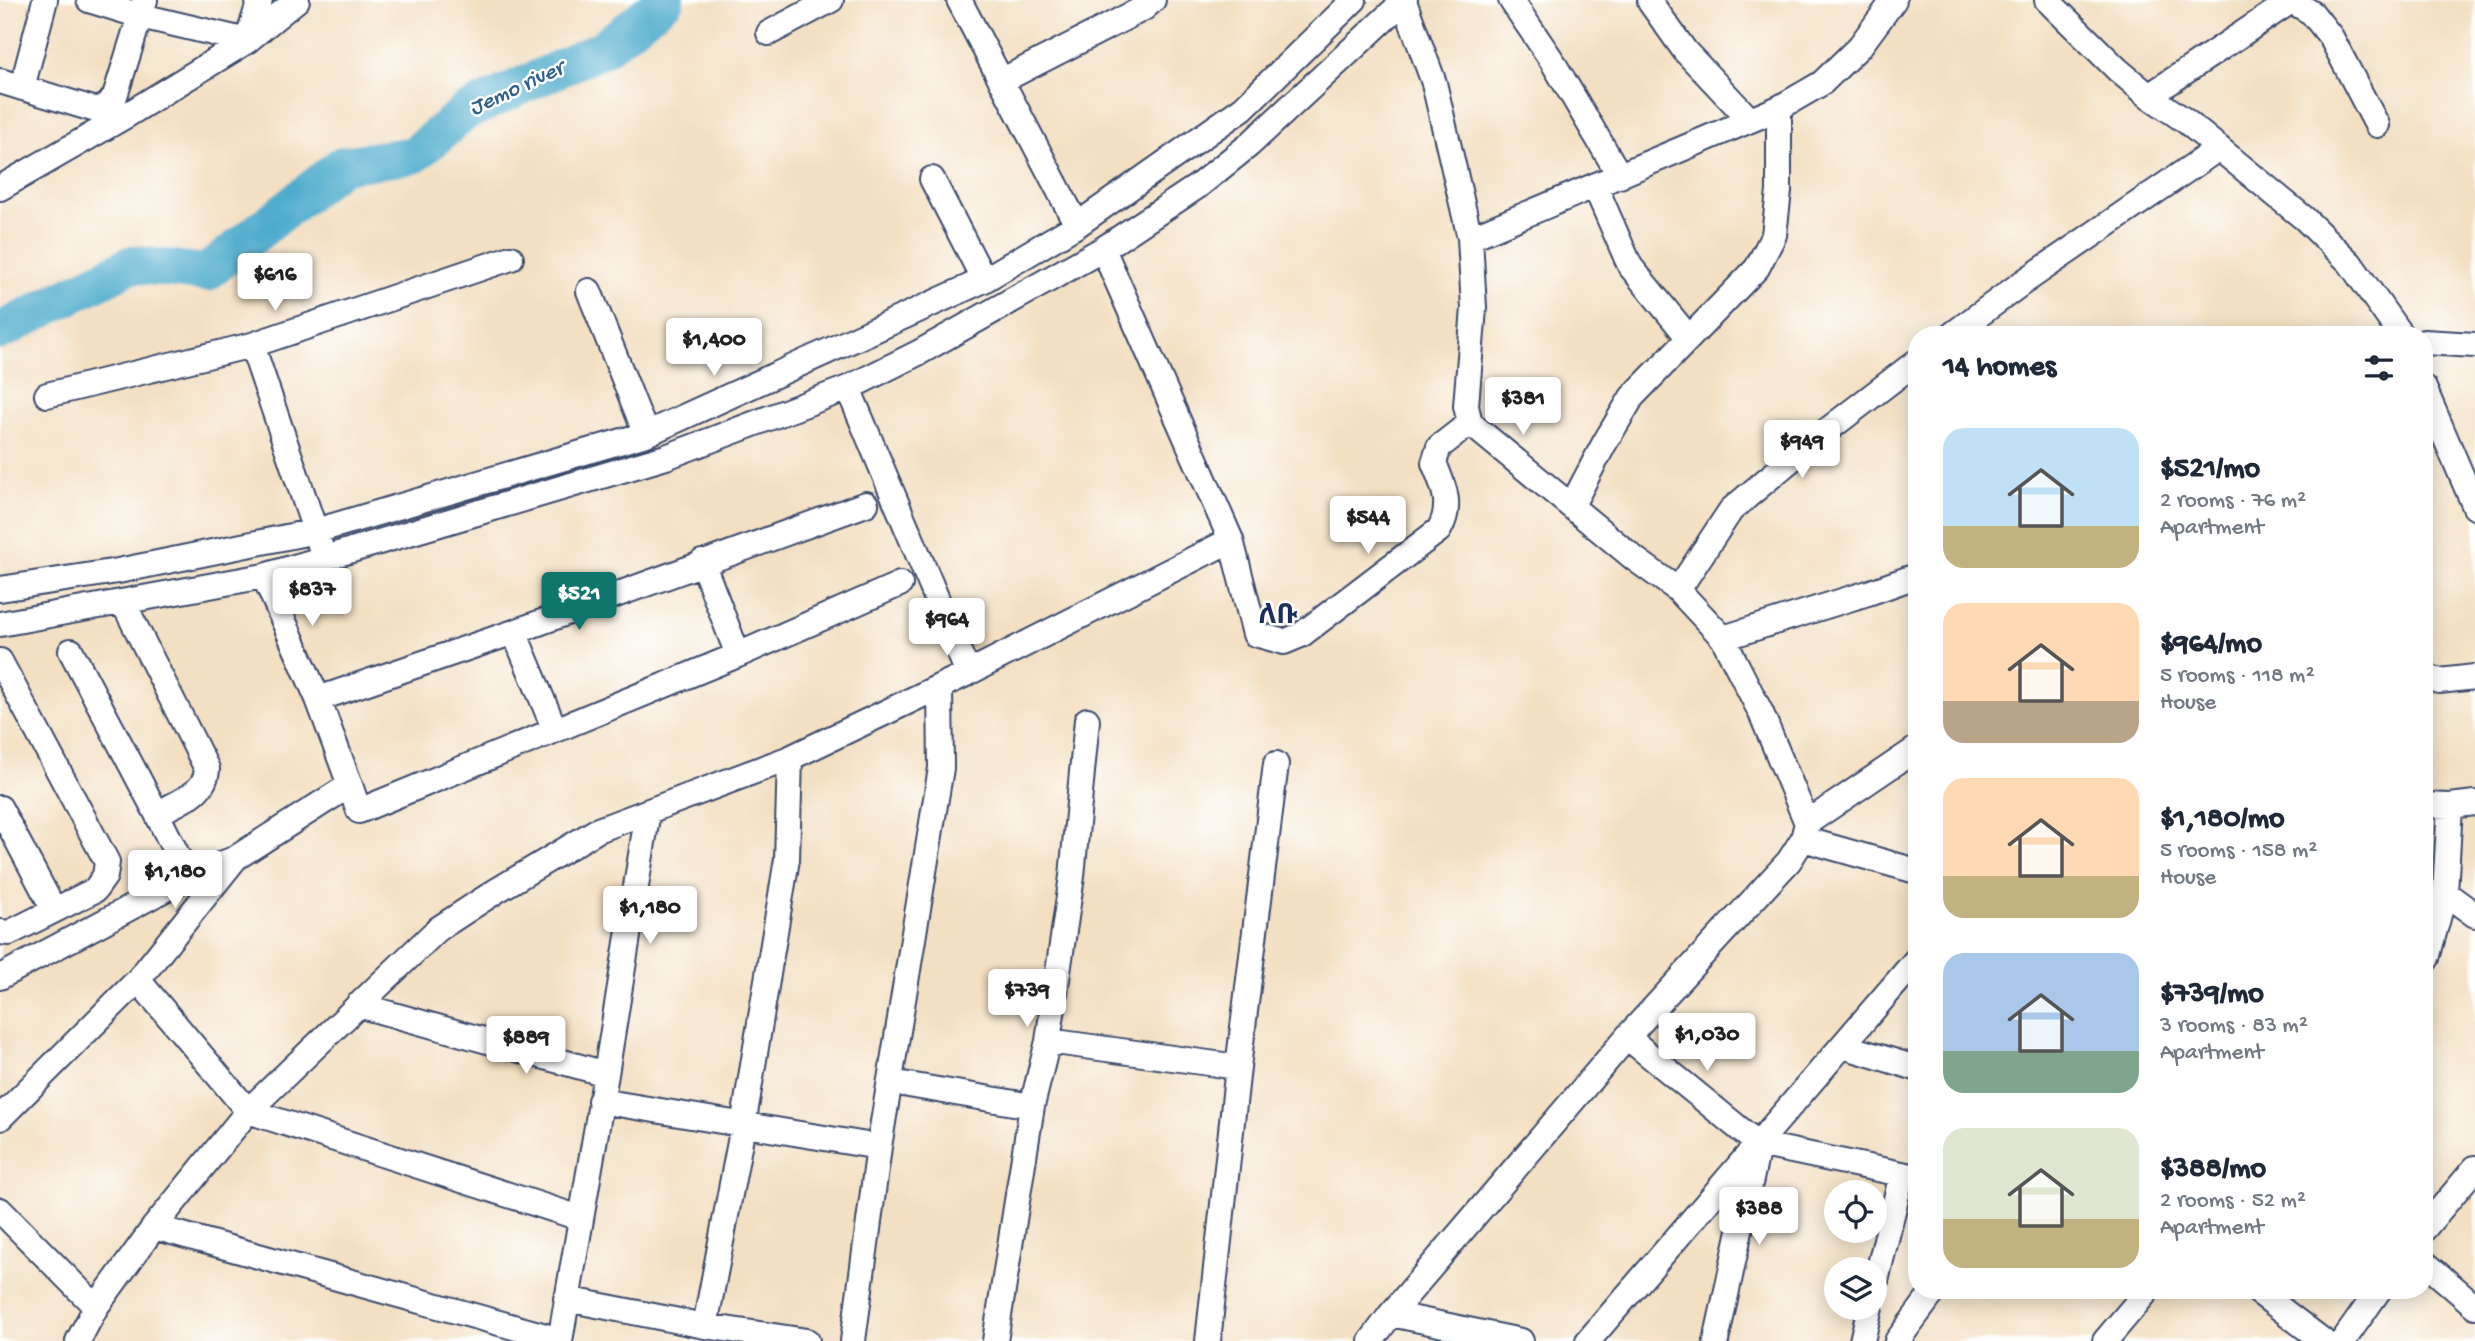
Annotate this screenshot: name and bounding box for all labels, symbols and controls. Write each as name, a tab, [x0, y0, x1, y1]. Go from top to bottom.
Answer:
water label: Jemo river	[465, 53, 573, 123]
pin: $616	[234, 254, 316, 313]
text: $616	[254, 262, 296, 289]
pin: $1,400	[657, 318, 771, 378]
text: $1,400	[682, 327, 746, 354]
icon: filters	[2360, 349, 2398, 387]
text: 14 homes	[1943, 351, 2056, 386]
pin: $381	[1482, 378, 1564, 437]
text: $381	[1501, 386, 1545, 413]
pin: $949	[1761, 420, 1843, 480]
text: $949	[1780, 429, 1824, 456]
text: $521/mo	[2160, 453, 2260, 488]
icon: home	[1999, 456, 2083, 540]
text: 2 rooms · 76 m²	[2160, 488, 2306, 515]
pin: $544	[1327, 496, 1409, 556]
text: $544	[1346, 505, 1390, 532]
text: Apartment	[2160, 515, 2264, 542]
pin: $837	[271, 568, 353, 628]
pin: $521	[538, 572, 620, 632]
text: $837	[289, 577, 335, 604]
text: $521	[558, 581, 601, 608]
pin: $964	[906, 598, 988, 658]
district label: ለቡ	[1259, 601, 1297, 634]
text: $964	[925, 607, 969, 634]
text: $964/mo	[2160, 628, 2262, 663]
icon: home	[1999, 631, 2083, 715]
text: 5 rooms · 118 m²	[2160, 663, 2315, 690]
text: House	[2160, 690, 2216, 717]
text: $1,180/mo	[2160, 803, 2285, 838]
icon: home	[1999, 806, 2083, 890]
text: 5 rooms · 158 m²	[2160, 838, 2317, 865]
pin: $1,180	[118, 850, 232, 910]
text: $1,180	[144, 859, 206, 886]
text: House	[2160, 865, 2216, 892]
pin: $1,180	[593, 886, 707, 946]
text: $1,180	[619, 895, 681, 922]
pin: $739	[986, 970, 1068, 1029]
text: $739	[1004, 978, 1050, 1005]
text: $739/mo	[2160, 978, 2264, 1013]
icon: home	[1999, 981, 2083, 1065]
text: 3 rooms · 83 m²	[2160, 1013, 2308, 1040]
pin: $1,030	[1650, 1014, 1764, 1073]
pin: $889	[485, 1016, 567, 1076]
text: $1,030	[1675, 1022, 1739, 1049]
text: $889	[502, 1025, 550, 1052]
text: Apartment	[2160, 1040, 2264, 1067]
text: $388/mo	[2160, 1153, 2266, 1188]
icon: home	[1999, 1156, 2083, 1240]
map controls	[1824, 1180, 1887, 1320]
button: locate	[1824, 1180, 1887, 1243]
pin: $388	[1718, 1188, 1800, 1247]
text: 2 rooms · 52 m²	[2160, 1188, 2306, 1215]
text: $388	[1735, 1196, 1783, 1223]
text: Apartment	[2160, 1215, 2264, 1242]
button: layers	[1824, 1257, 1887, 1320]

